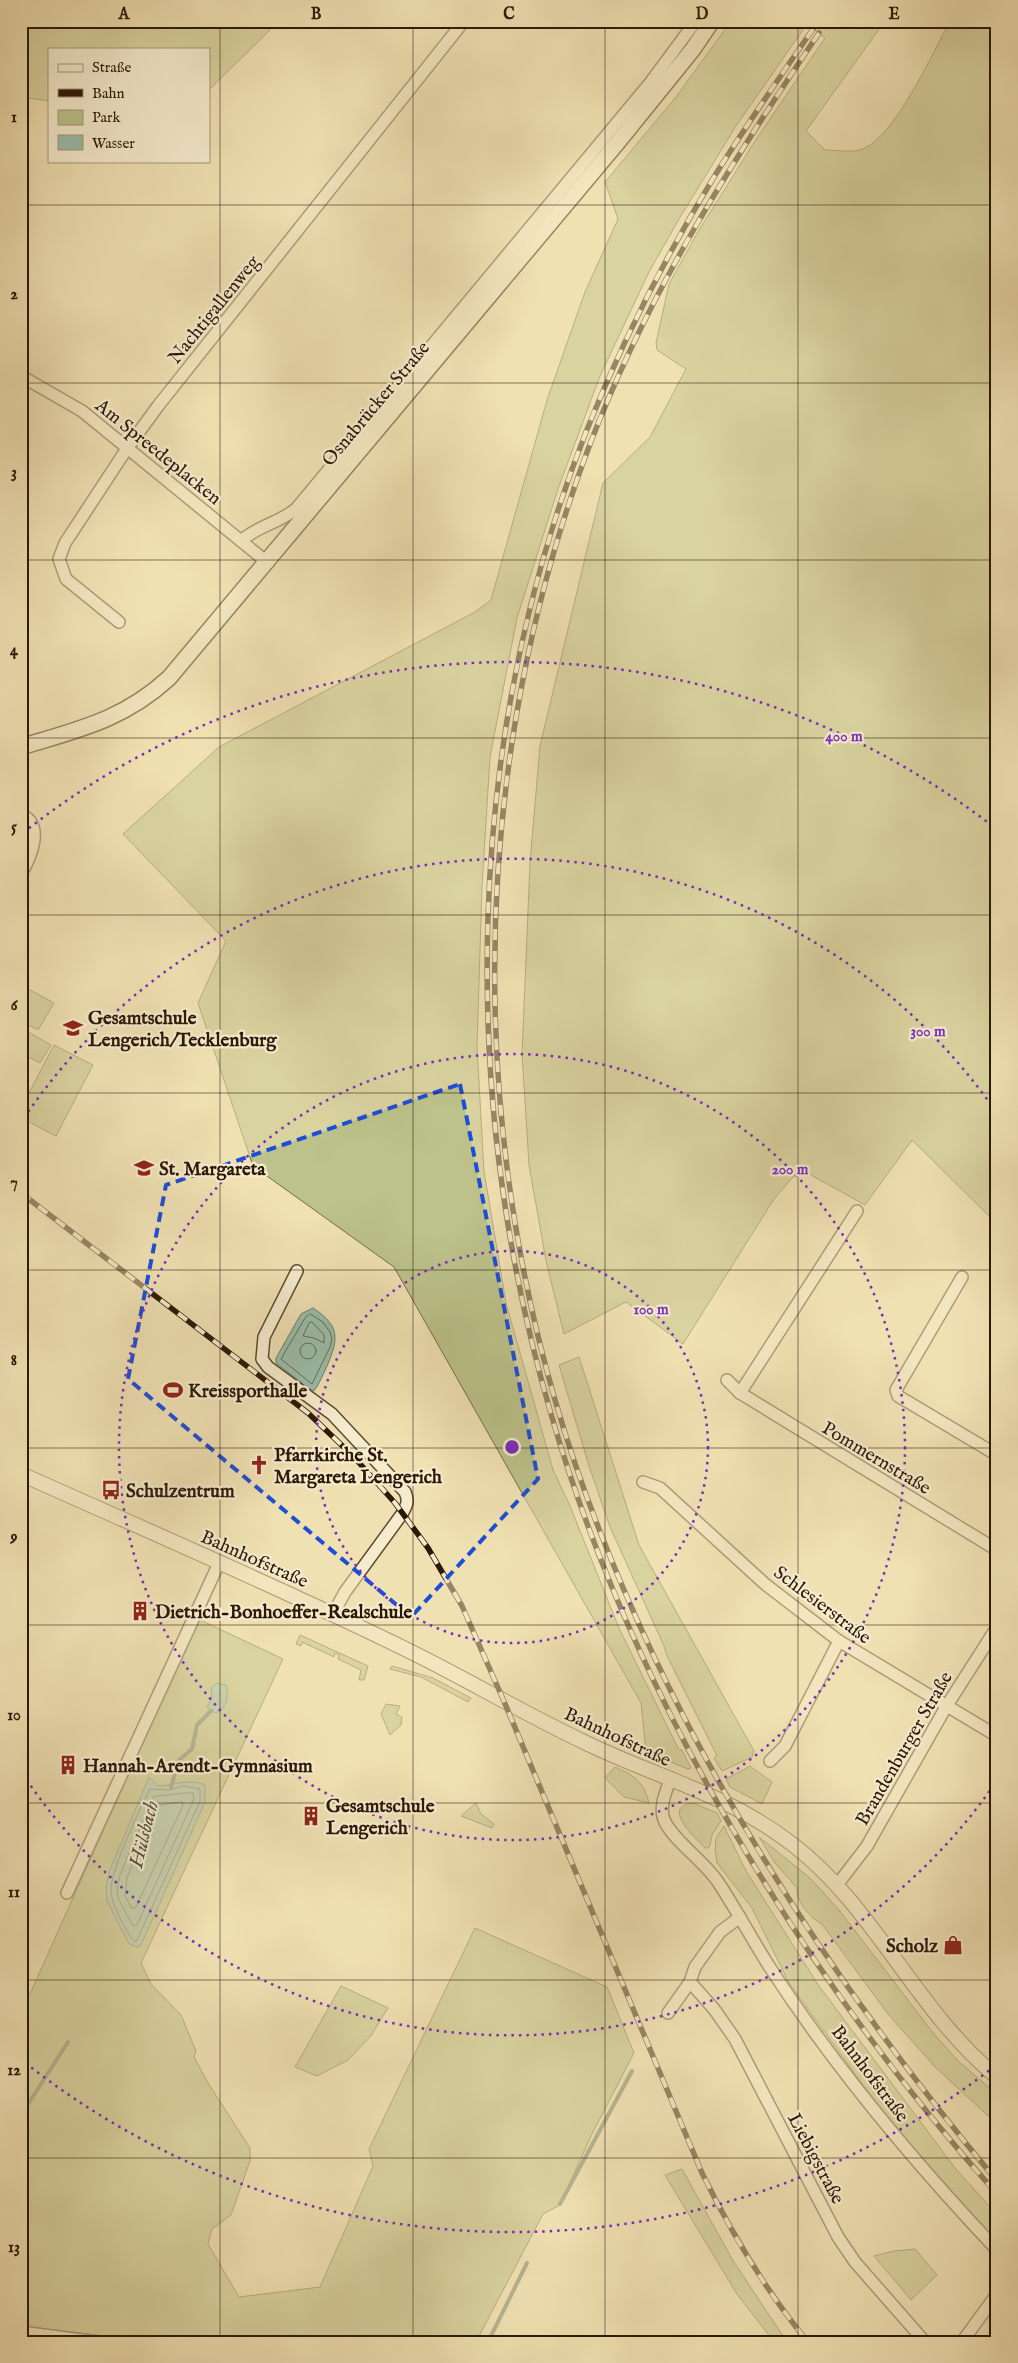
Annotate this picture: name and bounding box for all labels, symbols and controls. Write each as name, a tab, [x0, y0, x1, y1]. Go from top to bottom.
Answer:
text: A	[118, 5, 131, 25]
text: B	[311, 5, 322, 25]
text: C	[503, 5, 515, 25]
text: D	[696, 5, 709, 25]
text: E	[888, 5, 900, 25]
legend	[48, 48, 210, 162]
text: Straße	[92, 58, 132, 77]
text: Bahn	[92, 84, 124, 103]
text: 1	[11, 108, 17, 128]
text: Park	[92, 108, 122, 127]
text: Wasser	[92, 134, 135, 153]
street label: Nachtigallenweg	[163, 251, 266, 369]
text: 2	[10, 285, 18, 305]
street label: Osnabrücker Straße	[317, 337, 436, 472]
street label: Am Spreedeplacken	[89, 394, 226, 511]
text: 3	[11, 463, 17, 483]
text: 4	[10, 641, 19, 661]
text: 400 m	[826, 727, 863, 746]
text: 5	[11, 818, 17, 838]
text: 6	[11, 996, 19, 1016]
place label: Gesamtschule Lengerich/Tecklenburg	[88, 1007, 277, 1053]
school or university icon: Gesamtschule Lengerich/Tecklenburg	[62, 1017, 84, 1039]
text: 300 m	[910, 1022, 946, 1041]
school or university icon: St. Margareta	[133, 1157, 155, 1179]
place label: St. Margareta	[159, 1158, 266, 1182]
text: 200 m	[772, 1160, 809, 1179]
text: 7	[10, 1173, 18, 1193]
text: 100 m	[633, 1300, 669, 1319]
text: 8	[11, 1351, 17, 1371]
sports icon: Kreissporthalle	[162, 1379, 184, 1401]
place label: Kreissporthalle	[188, 1380, 308, 1404]
street label: Pommernstraße	[817, 1417, 935, 1501]
centre of rings	[503, 1438, 521, 1456]
place label: Pfarrkirche St. Margareta Lengerich	[274, 1444, 443, 1490]
church icon: Pfarrkirche St. Margareta Lengerich	[248, 1454, 270, 1476]
bus stop icon: Schulzentrum	[100, 1479, 122, 1501]
place label: Schulzentrum	[126, 1480, 235, 1504]
street label: Bahnhofstraße	[197, 1525, 312, 1594]
text: 9	[10, 1528, 18, 1548]
street label: Schlesierstraße	[768, 1561, 876, 1650]
building icon: Dietrich-Bonhoeffer-Realschule	[129, 1600, 151, 1622]
place label: Dietrich-Bonhoeffer-Realschule	[155, 1601, 413, 1625]
street label: Brandenburger Straße	[851, 1667, 959, 1830]
street label: Bahnhofstraße	[560, 1703, 675, 1773]
text: 10	[7, 1706, 21, 1726]
building icon: Hannah-Arendt-Gymnasium	[57, 1754, 79, 1776]
place label: Hannah-Arendt-Gymnasium	[83, 1755, 313, 1779]
place label: Gesamtschule Lengerich	[326, 1795, 435, 1841]
water label: Hülsbach	[124, 1798, 165, 1871]
building icon: Gesamtschule Lengerich	[300, 1805, 322, 1827]
text: 11	[8, 1883, 20, 1903]
shop icon: Scholz	[942, 1934, 964, 1956]
place label: Scholz	[886, 1935, 938, 1959]
street label: Bahnhofstraße	[825, 2021, 914, 2128]
text: 12	[7, 2061, 21, 2081]
street label: Liebigstraße	[781, 2109, 849, 2209]
text: 13	[8, 2238, 20, 2258]

